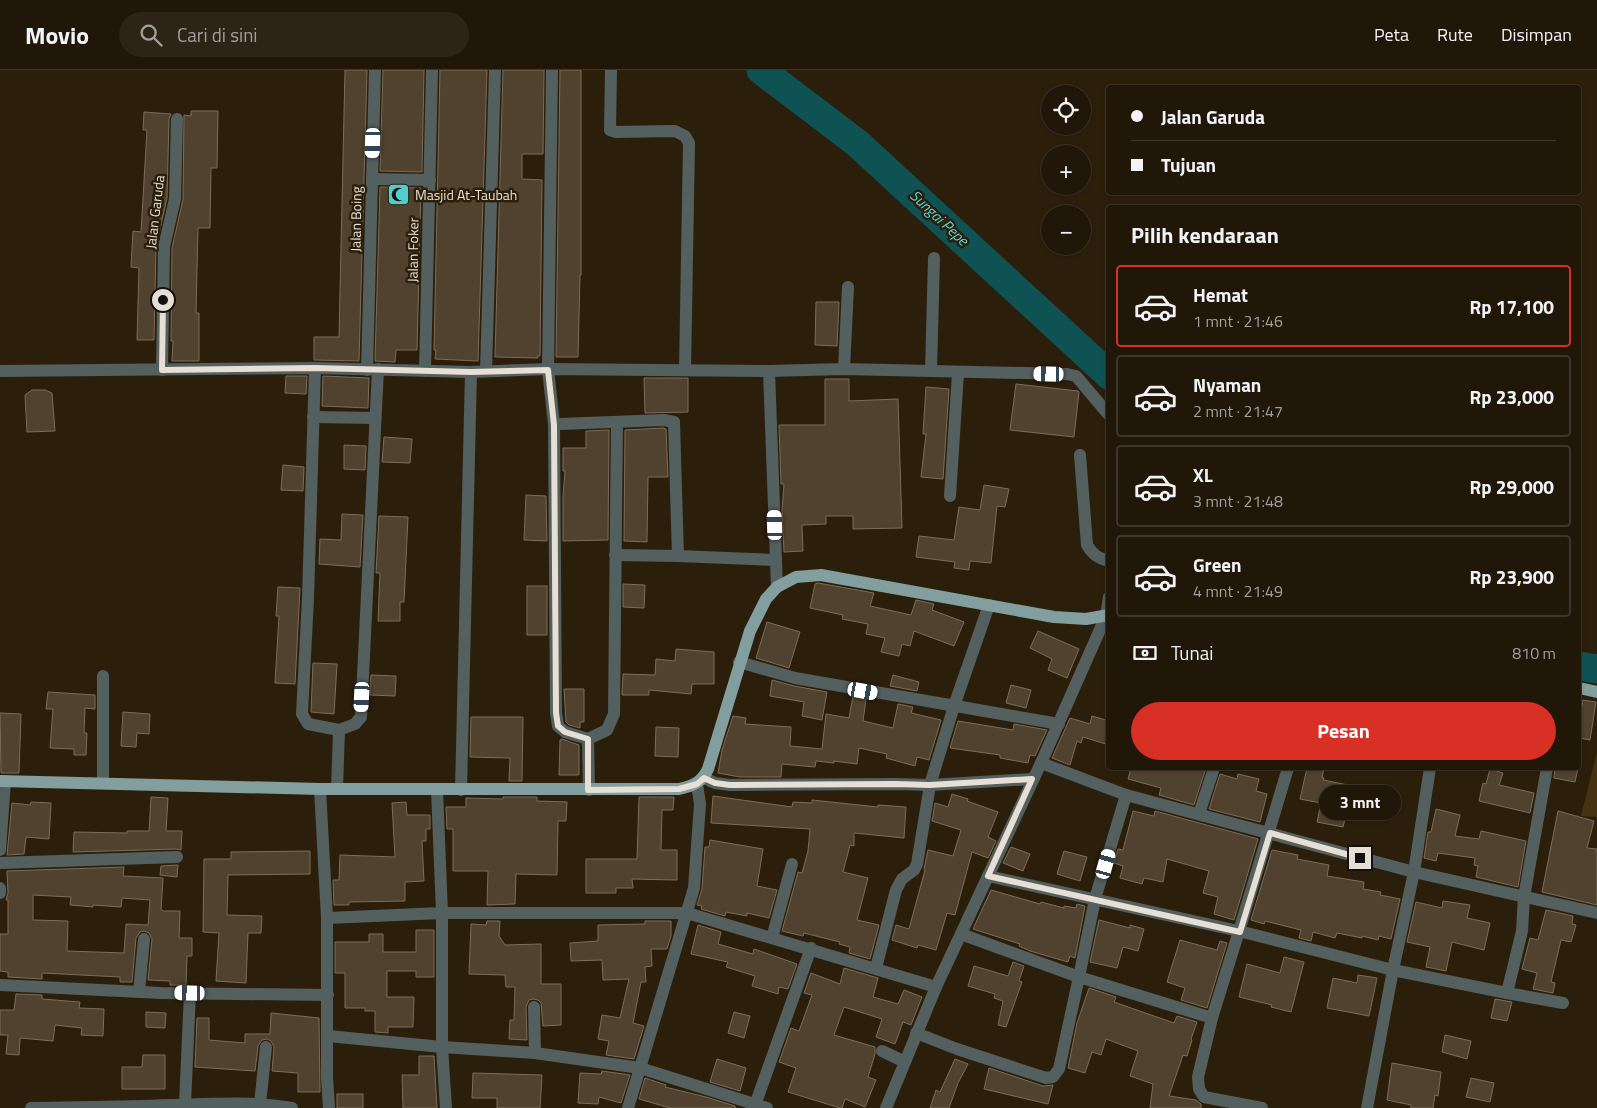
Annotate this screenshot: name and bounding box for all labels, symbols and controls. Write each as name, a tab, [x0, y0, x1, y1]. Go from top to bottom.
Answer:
search box	[119, 12, 469, 57]
text: Movio	[25, 17, 89, 53]
text: Cari di sini	[177, 20, 258, 49]
icon: search	[137, 21, 165, 49]
text: Peta	[1374, 21, 1409, 48]
text: Rute	[1437, 21, 1473, 48]
text: Disimpan	[1501, 21, 1572, 48]
map controls	[1041, 85, 1091, 255]
button: locate	[1041, 85, 1091, 135]
text: Jalan Garuda	[1161, 102, 1265, 131]
car	[364, 128, 381, 158]
button: +	[1041, 145, 1091, 195]
text: Tujuan	[1161, 150, 1216, 179]
street label: Jalan Garuda	[140, 174, 169, 250]
mosque icon: Masjid At-Taubah	[387, 183, 411, 207]
place label: Masjid At-Taubah	[415, 184, 517, 205]
water label: Sungai Pepe	[905, 184, 975, 252]
street label: Jalan Boing	[344, 186, 367, 252]
button: −	[1041, 205, 1091, 255]
street label: Jalan Foker	[401, 217, 424, 283]
text: Pilih kendaraan	[1131, 218, 1279, 252]
text: Hemat	[1193, 280, 1248, 309]
icon: car	[1133, 284, 1178, 329]
route start	[152, 289, 174, 311]
text: Rp 17,100	[1470, 292, 1554, 321]
text: 1 mnt · 21:46	[1193, 309, 1283, 333]
car	[1033, 366, 1064, 382]
text: Nyaman	[1193, 370, 1261, 399]
icon: car	[1133, 374, 1178, 419]
text: Rp 23,000	[1470, 382, 1554, 411]
text: 2 mnt · 21:47	[1193, 399, 1283, 423]
text: XL	[1193, 460, 1213, 489]
icon: car	[1133, 464, 1178, 509]
text: Rp 29,000	[1470, 472, 1554, 501]
text: 3 mnt · 21:48	[1193, 489, 1283, 513]
car	[766, 510, 783, 540]
text: Green	[1193, 550, 1242, 579]
icon: car	[1133, 554, 1178, 599]
text: Rp 23,900	[1470, 562, 1554, 591]
text: 4 mnt · 21:49	[1193, 579, 1283, 603]
text: Tunai	[1171, 638, 1213, 667]
icon: cash	[1131, 639, 1159, 667]
text: 810 m	[1512, 641, 1556, 665]
car	[846, 681, 879, 701]
car	[353, 682, 370, 712]
button: Pesan	[1131, 702, 1556, 760]
callout: 3 mnt	[1319, 786, 1401, 820]
text: 3 mnt	[1340, 790, 1380, 814]
route end	[1349, 847, 1371, 869]
car	[1094, 848, 1117, 880]
car	[174, 985, 205, 1001]

